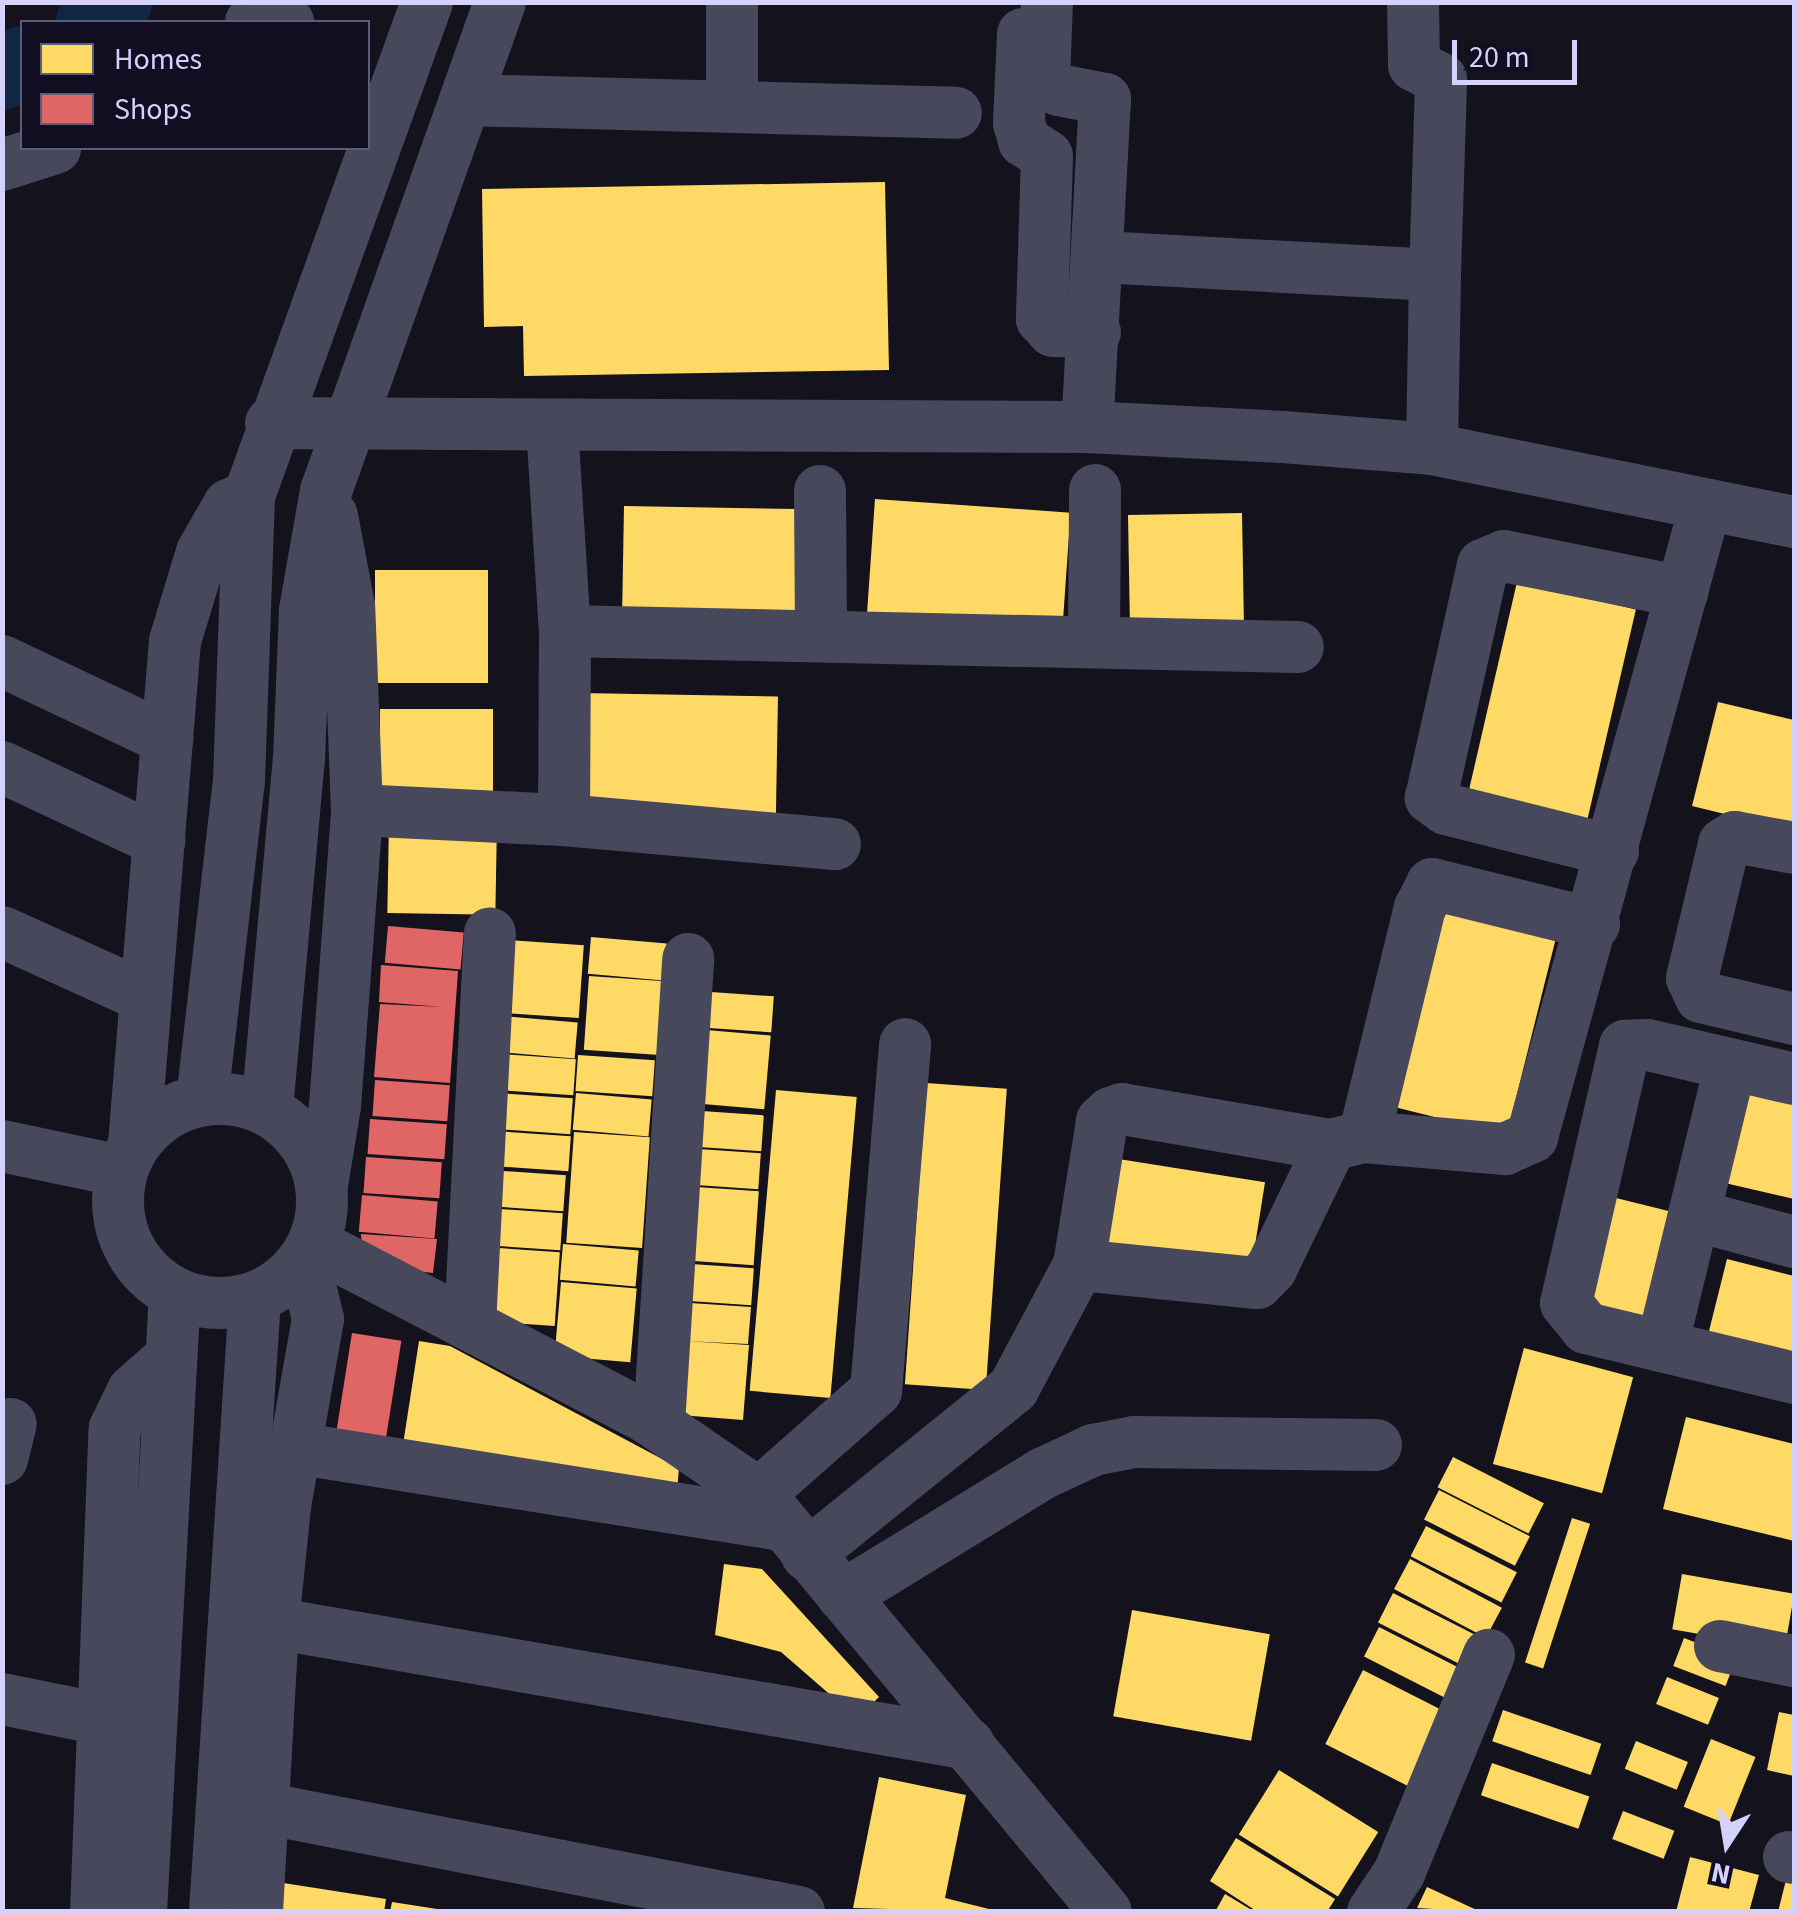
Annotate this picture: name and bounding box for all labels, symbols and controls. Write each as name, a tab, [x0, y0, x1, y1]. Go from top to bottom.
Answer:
legend	[20, 20, 370, 150]
scale bar	[1457, 20, 1582, 82]
text: 20 m	[1469, 36, 1530, 79]
text: Homes	[114, 38, 202, 81]
text: Shops	[114, 88, 192, 131]
north arrow	[1677, 1794, 1777, 1894]
text: N	[1707, 1852, 1734, 1895]

